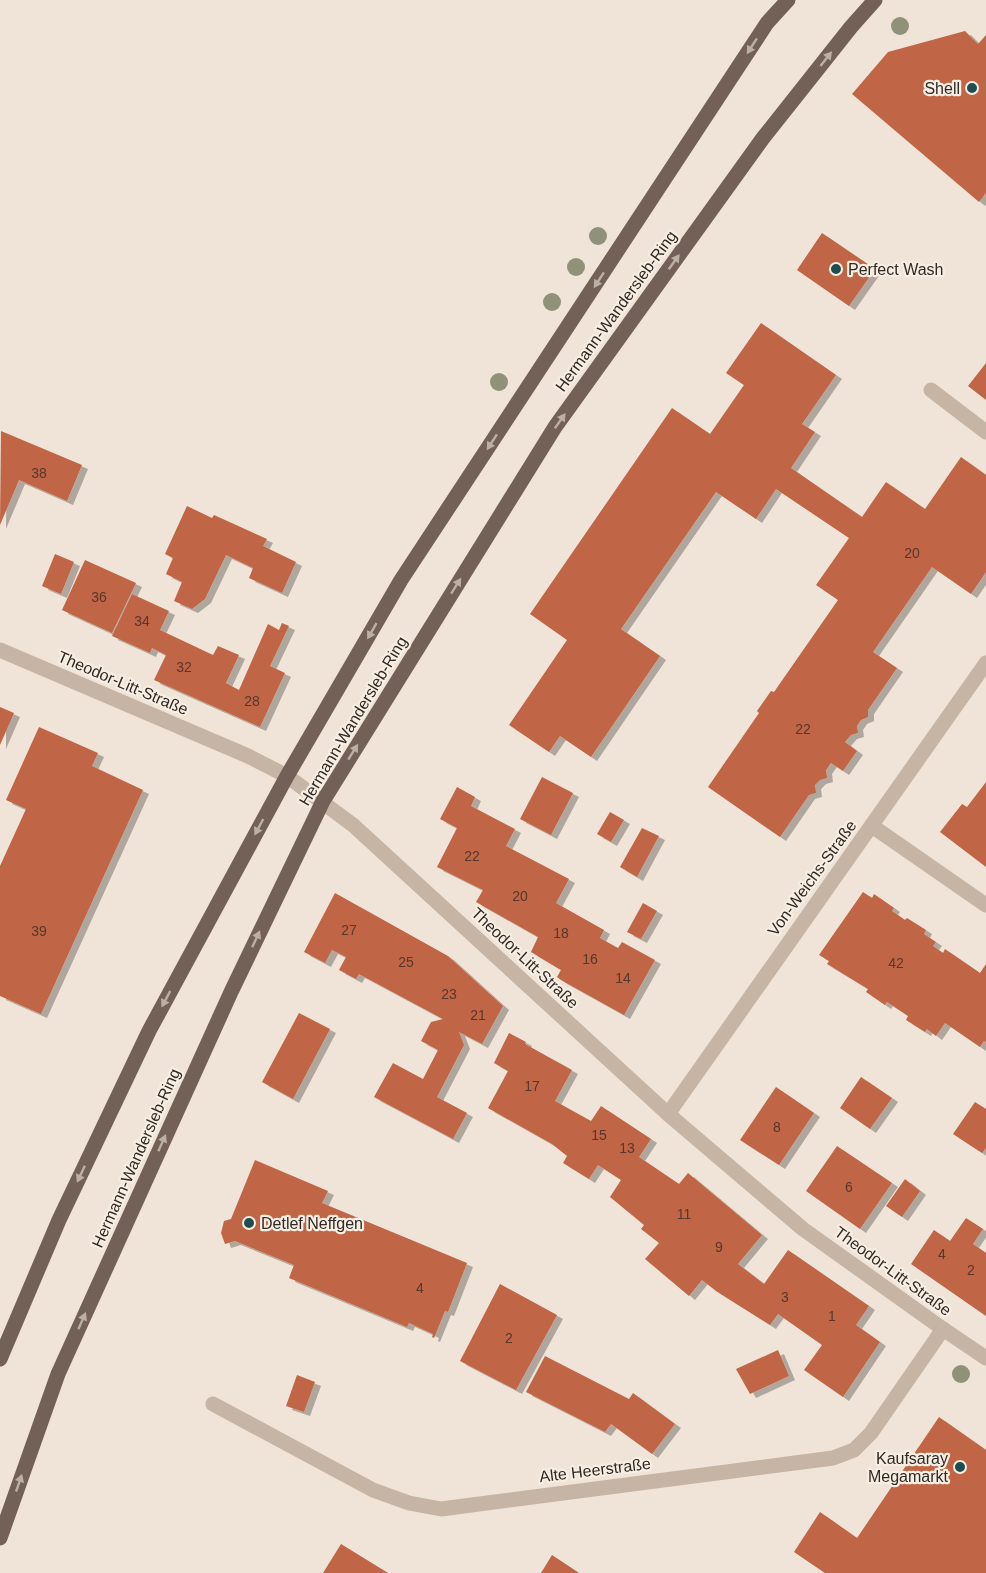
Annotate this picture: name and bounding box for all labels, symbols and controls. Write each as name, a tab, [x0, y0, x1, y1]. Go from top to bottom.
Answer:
one-way arrow	[746, 38, 758, 54]
one-way arrow	[819, 51, 832, 67]
place label: Shell	[924, 80, 960, 97]
marker: Shell	[965, 81, 979, 95]
street label: Hermann-Wandersleb-Ring	[552, 227, 680, 395]
one-way arrow	[667, 255, 679, 270]
place label: Perfect Wash	[848, 261, 943, 278]
marker: Perfect Wash	[829, 262, 843, 276]
one-way arrow	[593, 271, 605, 287]
one-way arrow	[553, 413, 565, 428]
one-way arrow	[486, 434, 498, 450]
house number: 38	[31, 465, 47, 481]
house number: 20	[904, 545, 920, 561]
one-way arrow	[451, 578, 462, 594]
house number: 36	[91, 589, 107, 605]
house number: 34	[134, 613, 150, 629]
one-way arrow	[367, 623, 377, 640]
street label: Hermann-Wandersleb-Ring	[296, 633, 410, 809]
street label: Theodor-Litt-Straße	[55, 648, 191, 718]
house number: 32	[176, 659, 192, 675]
house number: 28	[244, 693, 260, 709]
house number: 22	[795, 721, 811, 737]
one-way arrow	[348, 744, 359, 760]
street label: Von-Weichs-Straße	[764, 817, 860, 939]
one-way arrow	[254, 819, 264, 836]
house number: 22	[464, 848, 480, 864]
house number: 20	[512, 888, 528, 904]
street label: Theodor-Litt-Straße	[468, 904, 582, 1012]
house number: 27	[341, 922, 357, 938]
house number: 39	[31, 923, 47, 939]
house number: 18	[553, 925, 569, 941]
one-way arrow	[251, 931, 260, 948]
house number: 16	[582, 951, 598, 967]
house number: 25	[398, 954, 414, 970]
house number: 42	[888, 955, 904, 971]
house number: 14	[615, 970, 631, 986]
house number: 23	[441, 986, 457, 1002]
one-way arrow	[161, 991, 171, 1008]
house number: 21	[470, 1007, 486, 1023]
street label: Hermann-Wandersleb-Ring	[89, 1066, 183, 1250]
house number: 17	[524, 1078, 540, 1094]
house number: 8	[773, 1119, 781, 1135]
house number: 15	[591, 1127, 607, 1143]
one-way arrow	[158, 1135, 167, 1152]
house number: 13	[619, 1140, 635, 1156]
one-way arrow	[76, 1166, 85, 1183]
house number: 6	[845, 1179, 853, 1195]
house number: 11	[677, 1206, 691, 1222]
place label: Detlef Neffgen	[261, 1215, 363, 1232]
marker: Detlef Neffgen	[242, 1216, 256, 1230]
street label: Theodor-Litt-Straße	[832, 1223, 955, 1319]
house number: 9	[715, 1239, 723, 1255]
house number: 4	[938, 1246, 946, 1262]
house number: 2	[967, 1262, 975, 1278]
house number: 4	[416, 1280, 424, 1296]
house number: 3	[781, 1289, 789, 1305]
house number: 1	[828, 1308, 836, 1324]
one-way arrow	[78, 1312, 87, 1330]
house number: 2	[505, 1330, 513, 1346]
place label: Kaufsaray Megamarkt	[868, 1450, 949, 1485]
street label: Alte Heerstraße	[538, 1455, 652, 1485]
marker: Kaufsaray Megamarkt	[953, 1460, 967, 1474]
one-way arrow	[15, 1474, 25, 1492]

